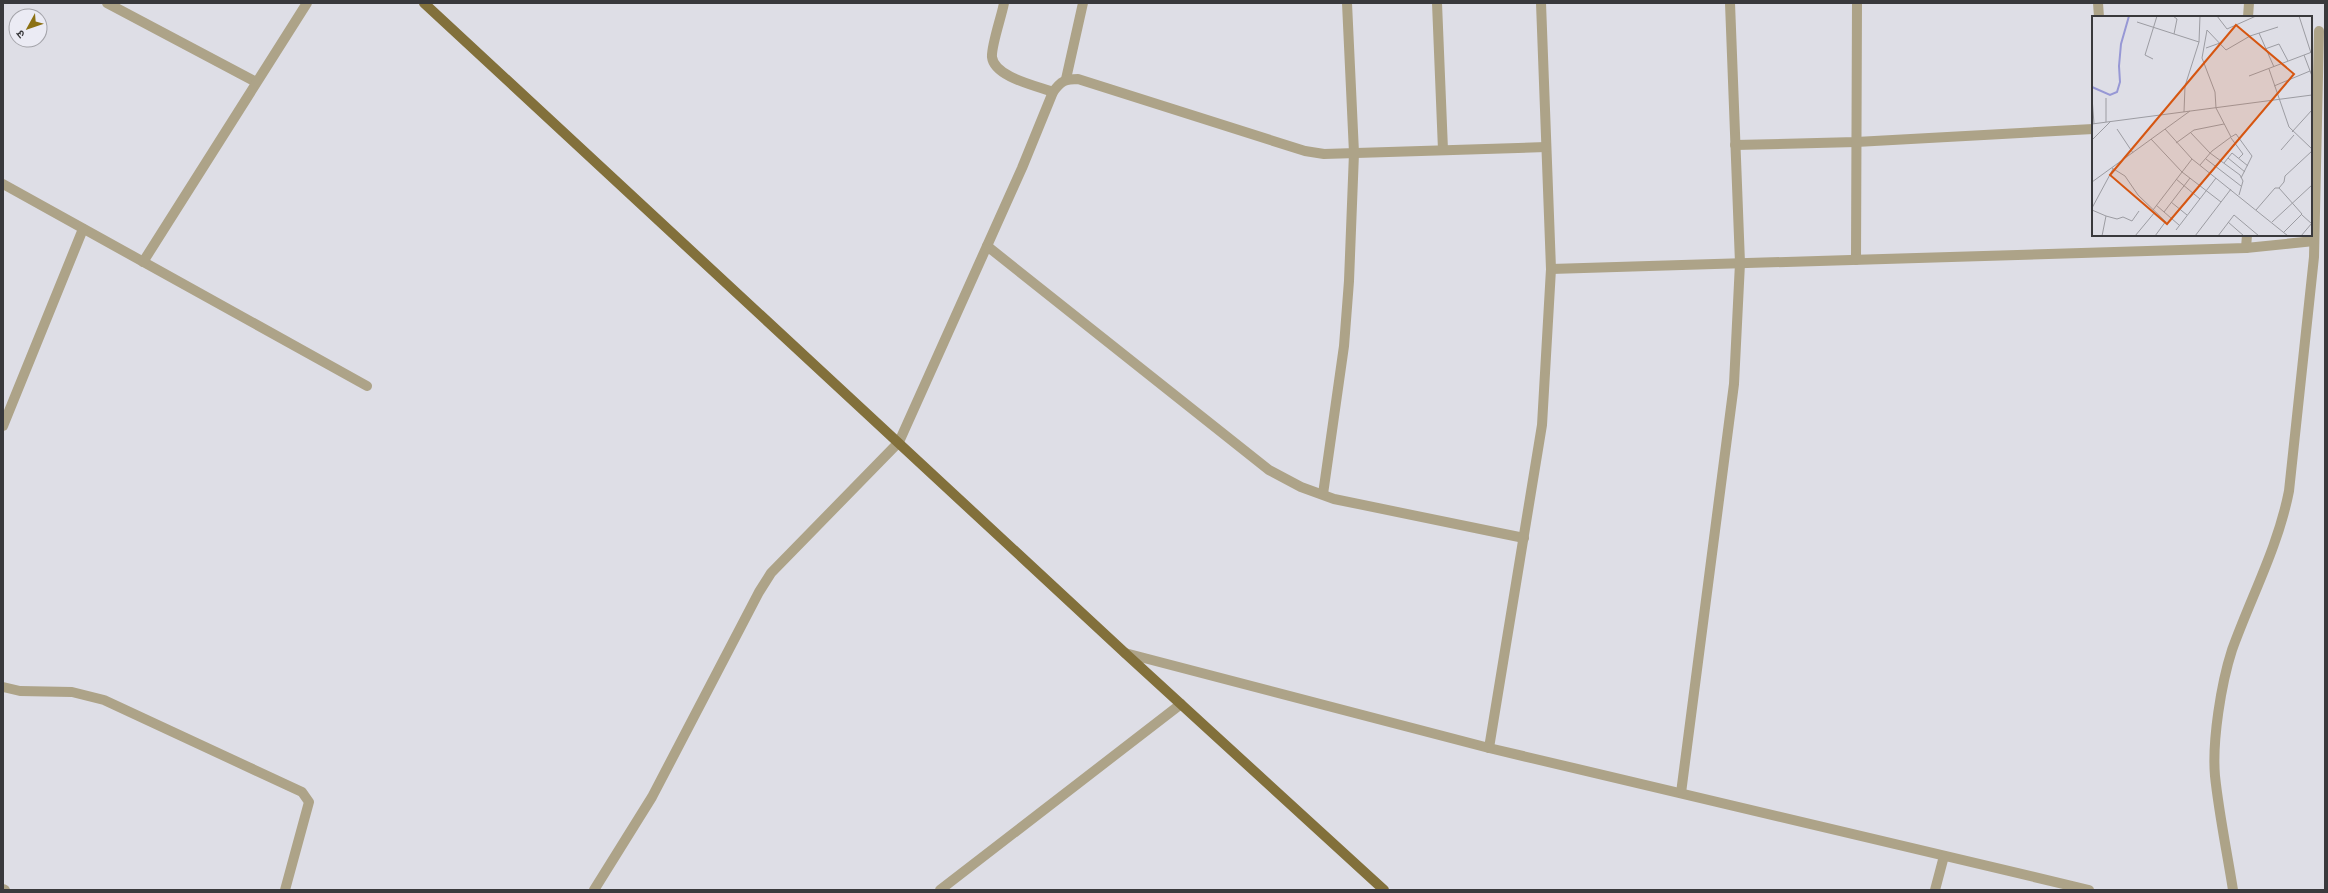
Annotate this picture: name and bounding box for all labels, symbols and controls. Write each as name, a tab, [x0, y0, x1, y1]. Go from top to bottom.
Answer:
north arrow	[8, 8, 48, 48]
inset map	[2092, 16, 2312, 236]
text: उ	[13, 28, 27, 41]

